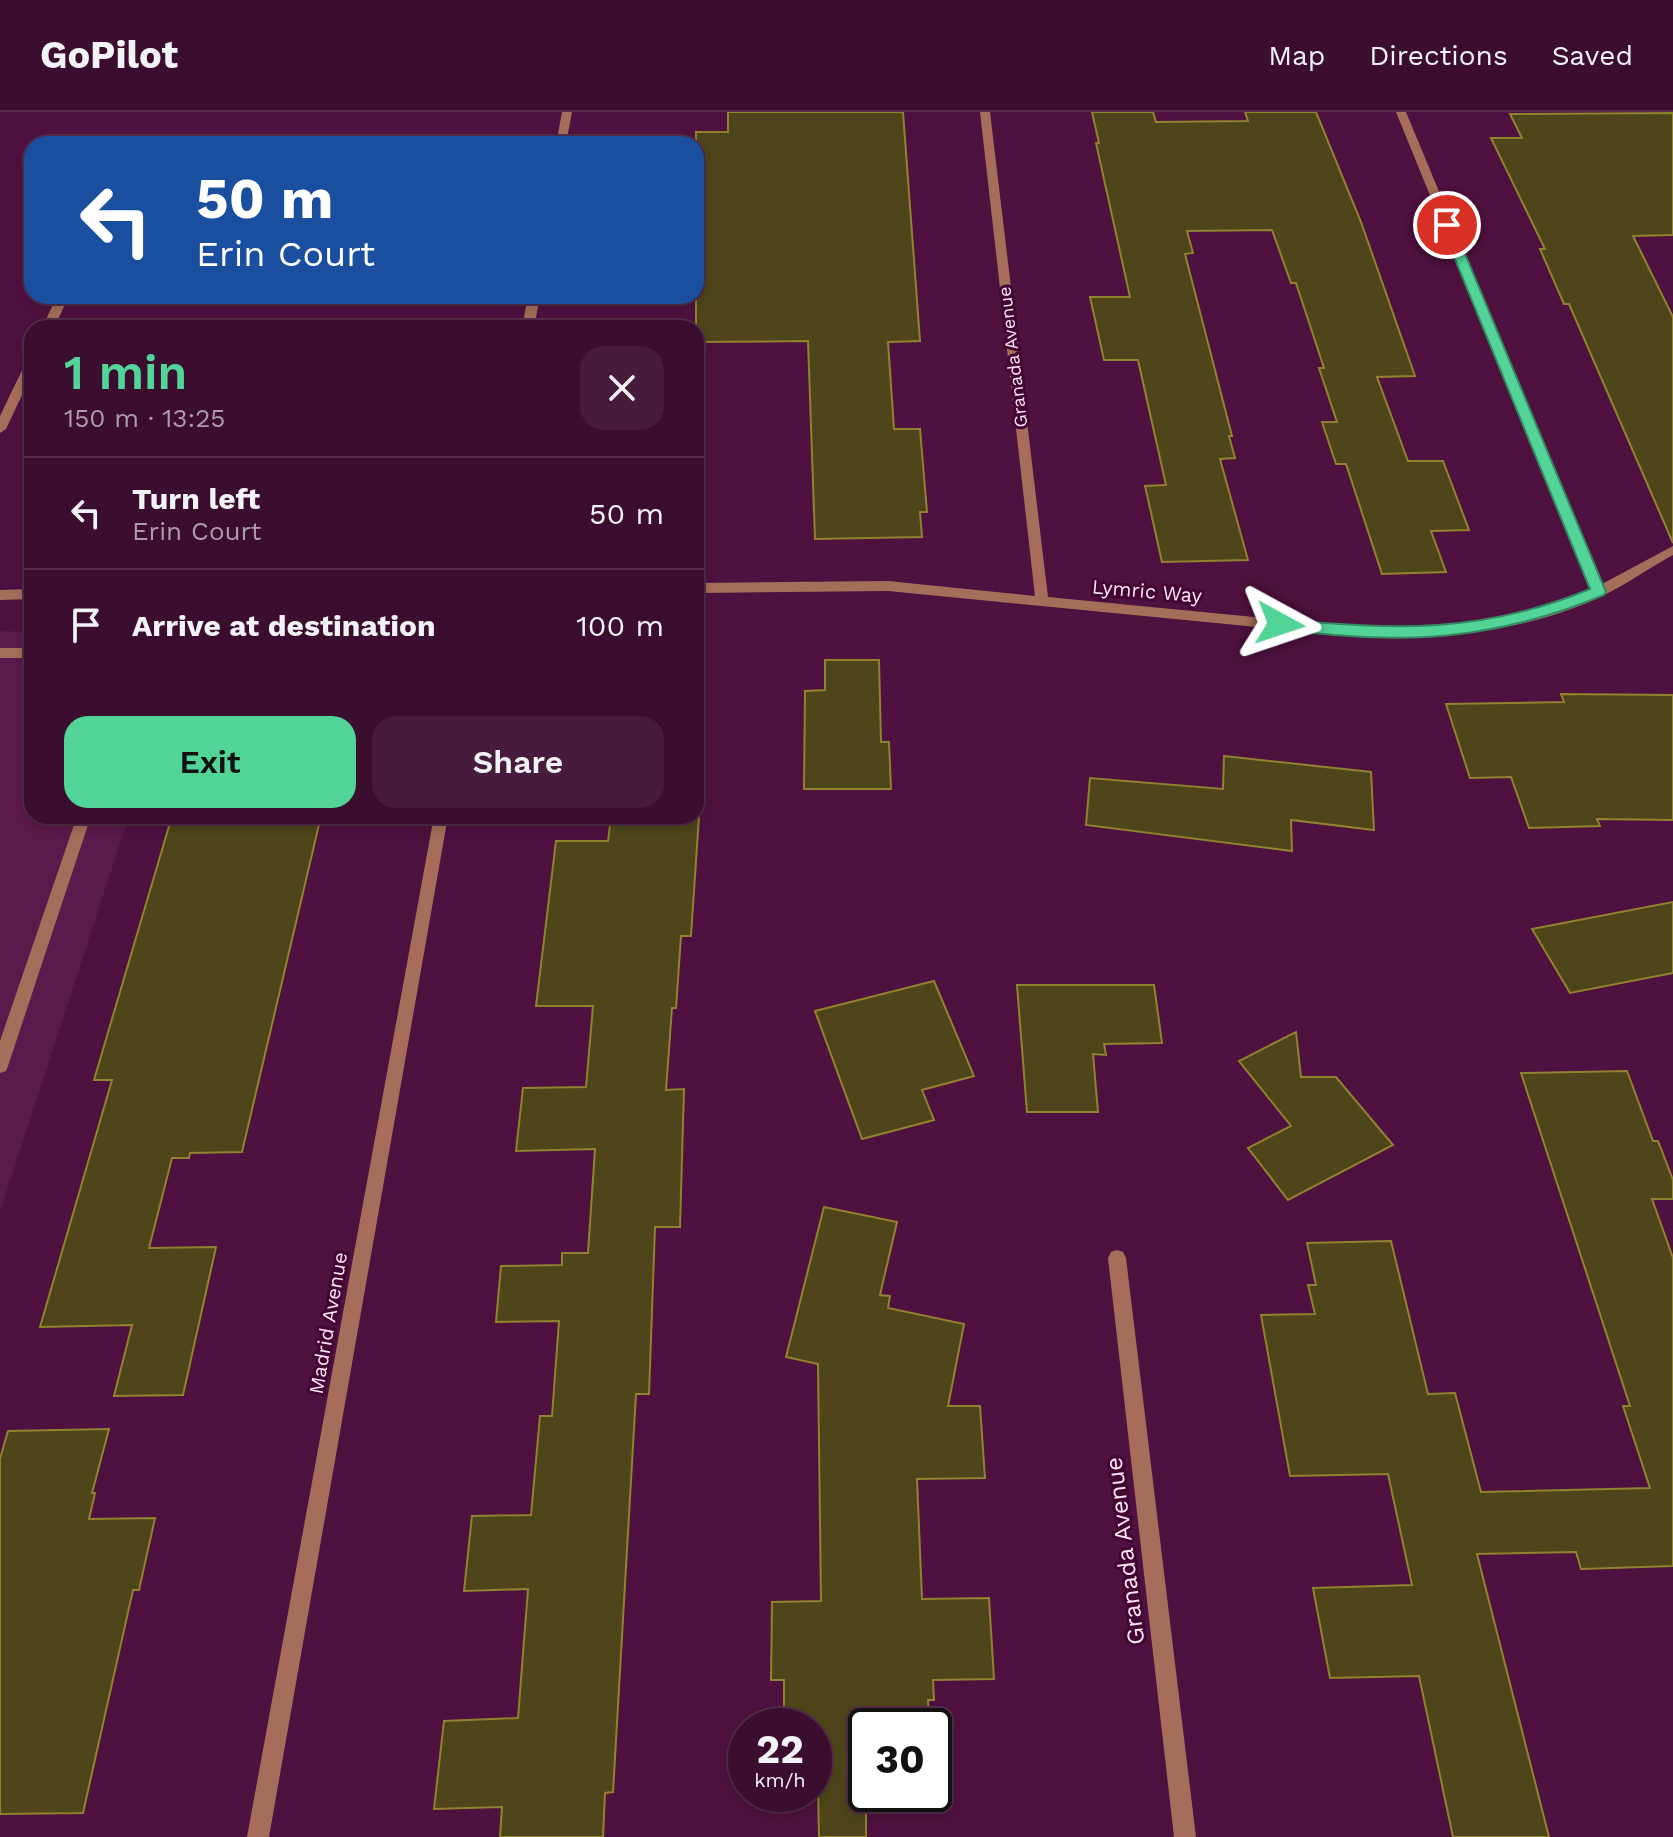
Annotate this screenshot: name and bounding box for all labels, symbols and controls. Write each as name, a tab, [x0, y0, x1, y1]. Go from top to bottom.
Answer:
text: GoPilot	[40, 33, 178, 77]
text: Map	[1268, 39, 1325, 72]
text: Directions	[1369, 39, 1508, 72]
text: Saved	[1552, 39, 1633, 72]
text: 50 m	[196, 166, 333, 232]
icon: left	[64, 168, 168, 272]
pin	[1413, 191, 1481, 259]
icon: arrive	[1425, 203, 1469, 247]
text: Erin Court	[196, 233, 375, 275]
street label: Granada Avenue	[993, 285, 1032, 429]
text: 1 min	[64, 344, 187, 401]
button: close	[580, 346, 664, 430]
text: 150 m · 13:25	[64, 403, 225, 433]
text: Turn left	[132, 481, 260, 516]
icon: left	[64, 491, 108, 535]
text: 50 m	[589, 496, 664, 531]
text: Erin Court	[132, 516, 261, 546]
street label: Lymric Way	[1091, 574, 1204, 608]
position arrow	[1238, 582, 1322, 666]
icon: arrive	[64, 603, 108, 647]
text: Arrive at destination	[132, 608, 436, 643]
text: 100 m	[576, 608, 664, 643]
button: Exit	[64, 716, 356, 808]
button: Share	[372, 716, 664, 808]
street label: Madrid Avenue	[304, 1250, 352, 1396]
street label: Granada Avenue	[1100, 1455, 1150, 1647]
speed limit sign: 30	[848, 1708, 952, 1812]
text: 22	[756, 1726, 804, 1773]
text: km/h	[754, 1768, 806, 1792]

